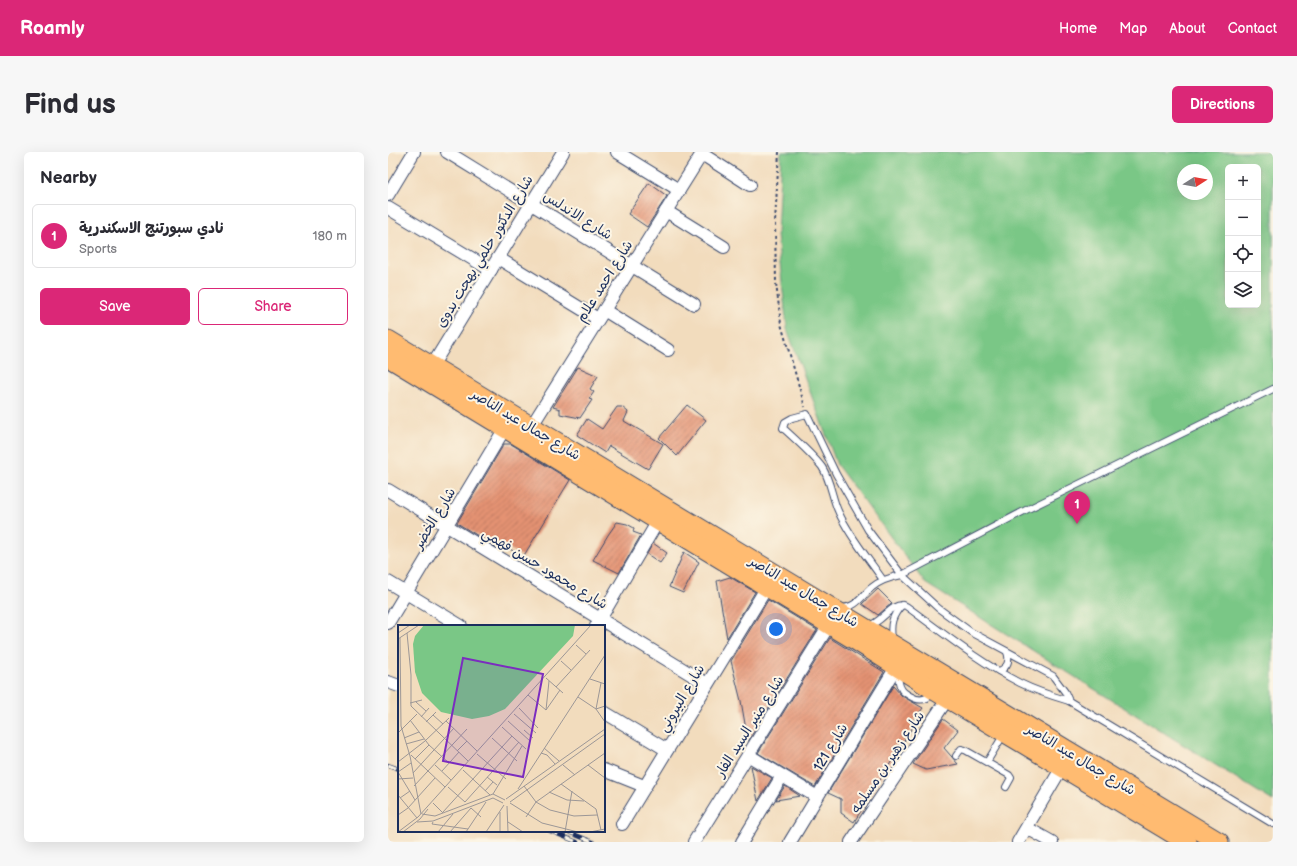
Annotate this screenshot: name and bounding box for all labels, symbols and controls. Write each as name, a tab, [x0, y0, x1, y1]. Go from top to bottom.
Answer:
text: Roamly	[20, 17, 84, 40]
text: Home	[1059, 20, 1097, 37]
text: Map	[1119, 20, 1147, 37]
text: About	[1169, 20, 1206, 37]
text: Contact	[1228, 20, 1277, 37]
button: Directions	[1172, 86, 1273, 123]
text: Find us	[24, 88, 116, 121]
north arrow	[1177, 164, 1213, 200]
map controls	[1225, 164, 1261, 308]
button: +	[1225, 164, 1261, 200]
text: Nearby	[40, 168, 97, 188]
street label: شارع الدكتور حلمي بهجت بدوى	[432, 172, 540, 333]
street label: شارع الاندلس	[540, 188, 615, 244]
button: −	[1225, 200, 1261, 236]
text: نادي سبورتنج الاسكندرية	[79, 219, 224, 238]
text: 1	[51, 228, 57, 244]
text: 180 m	[312, 228, 347, 244]
button: locate	[1225, 236, 1261, 272]
street label: شارع احمد علام	[572, 237, 638, 326]
text: Sports	[79, 241, 117, 257]
button: layers	[1225, 272, 1261, 308]
button: Save	[40, 288, 190, 325]
button: Share	[198, 288, 348, 325]
street label: شارع جمال عبد الناصر	[467, 385, 584, 465]
street label: شارع الخضر	[409, 485, 460, 553]
pin: 1	[1064, 491, 1090, 524]
street label: شارع محمود حسن فهمي	[477, 524, 611, 616]
street label: شارع جمال عبد الناصر	[745, 552, 862, 632]
your location	[766, 619, 786, 639]
inset map	[398, 625, 605, 832]
street label: شارع البيروني	[655, 661, 712, 737]
street label: شارع منير السيد الفار	[711, 673, 788, 781]
street label: شارع زهير بن مسلمه	[847, 708, 929, 817]
street label: شارع 121	[810, 720, 852, 775]
street label: شارع جمال عبد الناصر	[1022, 720, 1139, 800]

